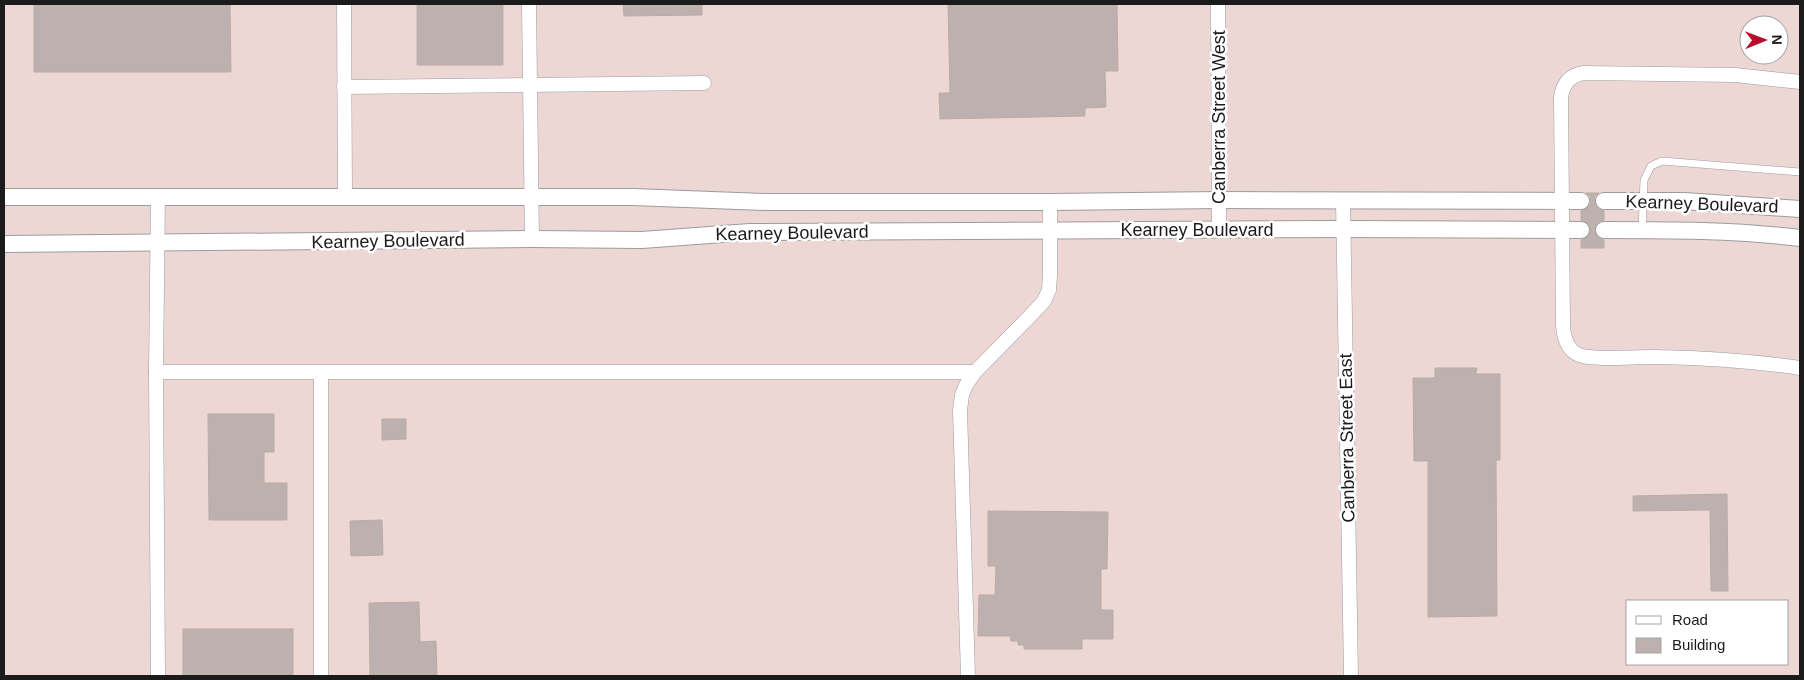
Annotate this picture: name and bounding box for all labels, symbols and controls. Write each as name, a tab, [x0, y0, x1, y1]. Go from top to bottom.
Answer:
north arrow	[1739, 15, 1789, 65]
street label: Canberra Street West	[1209, 30, 1229, 204]
text: N	[1769, 35, 1785, 45]
street label: Kearney Boulevard	[1625, 191, 1779, 217]
street label: Kearney Boulevard	[1120, 220, 1274, 240]
street label: Kearney Boulevard	[715, 222, 869, 244]
street label: Kearney Boulevard	[311, 230, 465, 252]
street label: Canberra Street East	[1336, 353, 1358, 523]
legend	[1626, 600, 1789, 665]
text: Road	[1672, 611, 1708, 628]
text: Building	[1672, 636, 1725, 653]

